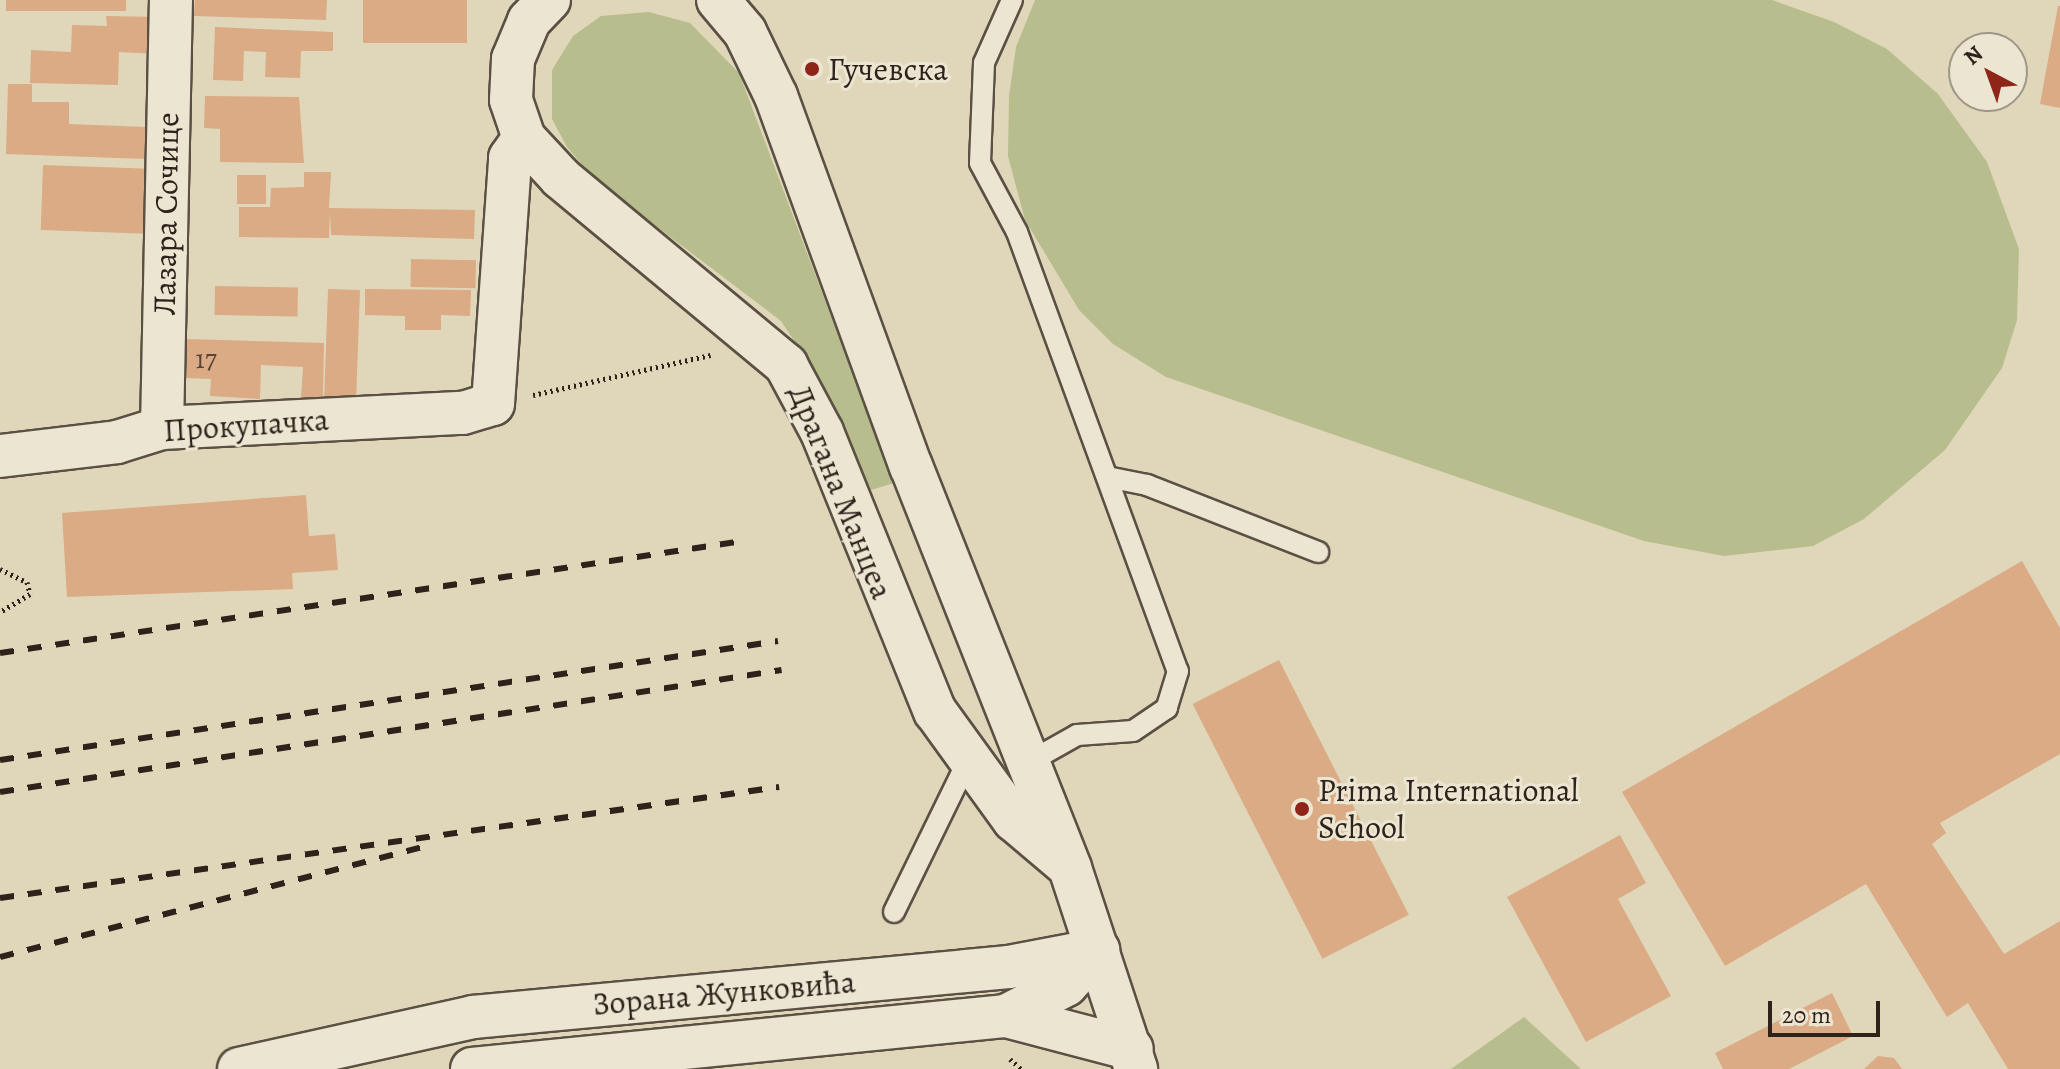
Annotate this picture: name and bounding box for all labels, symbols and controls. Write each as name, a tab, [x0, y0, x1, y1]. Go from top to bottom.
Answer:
north arrow	[1948, 32, 2028, 112]
text: N	[1958, 39, 1989, 72]
place label: Гучевска	[828, 50, 948, 88]
marker: Гучевска	[803, 60, 821, 78]
street label: Лазара Сочице	[145, 112, 187, 316]
house number: 17	[195, 342, 217, 376]
street label: Драгана Манцеа	[781, 380, 901, 604]
street label: Прокупачка	[162, 400, 330, 450]
place label: Prima International School	[1318, 772, 1579, 847]
marker: Prima International School	[1293, 800, 1311, 818]
street label: Зорана Жунковића	[591, 962, 857, 1024]
scale bar	[1772, 985, 1884, 1035]
text: 20 m	[1782, 999, 1831, 1031]

